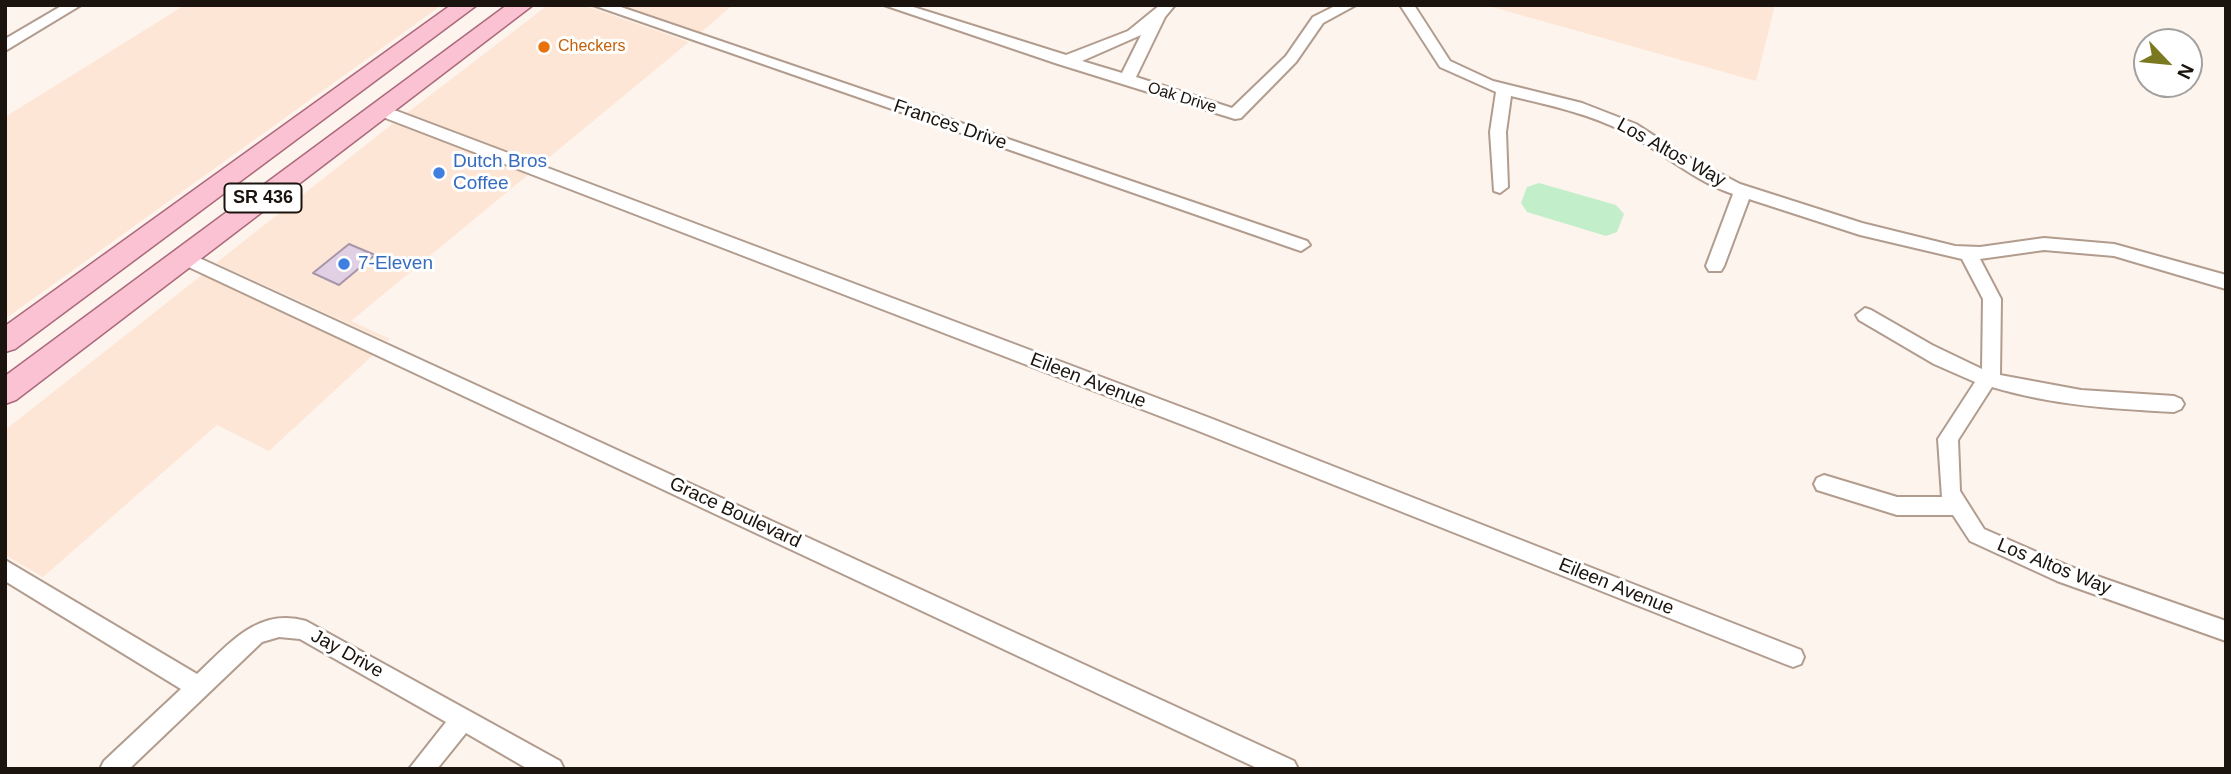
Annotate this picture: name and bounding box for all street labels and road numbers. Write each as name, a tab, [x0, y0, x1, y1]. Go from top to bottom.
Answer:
street label: Oak Drive	[1145, 78, 1219, 118]
street label: Frances Drive	[890, 95, 1010, 155]
street label: Los Altos Way	[1613, 114, 1729, 192]
road number: SR 436	[224, 183, 302, 212]
street label: Eileen Avenue	[1027, 348, 1149, 414]
street label: Grace Boulevard	[666, 473, 804, 553]
street label: Los Altos Way	[1994, 534, 2114, 600]
street label: Eileen Avenue	[1555, 554, 1677, 620]
street label: Jay Drive	[307, 625, 387, 683]

